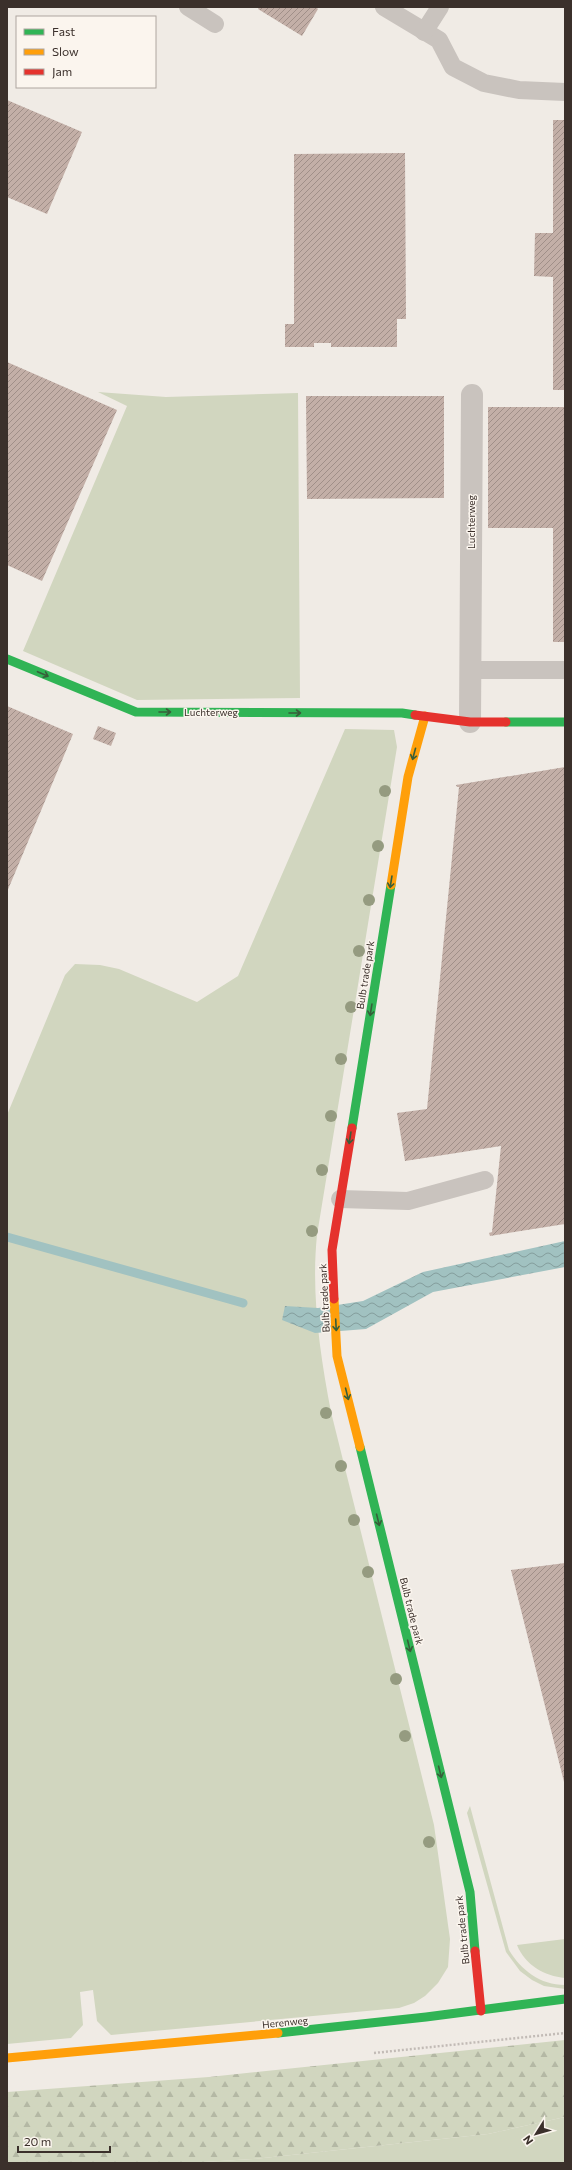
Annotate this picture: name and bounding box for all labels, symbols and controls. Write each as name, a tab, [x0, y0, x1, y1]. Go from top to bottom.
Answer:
legend	[16, 16, 156, 88]
text: Fast	[52, 24, 75, 38]
text: Slow	[52, 44, 79, 58]
text: Jam	[52, 64, 72, 79]
street label: Luchterweg	[465, 495, 477, 549]
one-way arrow	[37, 670, 49, 678]
street label: Luchterweg	[184, 706, 238, 718]
one-way arrow	[158, 708, 171, 716]
one-way arrow	[288, 709, 301, 717]
one-way arrow	[410, 747, 418, 760]
one-way arrow	[387, 875, 395, 888]
street label: Bulb trade park	[354, 939, 376, 1010]
one-way arrow	[367, 1003, 375, 1016]
one-way arrow	[346, 1131, 354, 1144]
street label: Bulb trade park	[316, 1263, 332, 1333]
one-way arrow	[332, 1318, 339, 1331]
one-way arrow	[343, 1387, 351, 1400]
one-way arrow	[375, 1513, 382, 1526]
street label: Bulb trade park	[398, 1576, 426, 1647]
one-way arrow	[406, 1639, 413, 1652]
one-way arrow	[437, 1766, 445, 1779]
street label: Bulb trade park	[452, 1894, 472, 1965]
street label: Herenweg	[261, 2014, 309, 2030]
north arrow	[516, 2114, 556, 2154]
scale bar	[18, 2128, 110, 2154]
text: N	[520, 2133, 535, 2148]
text: 20 m	[24, 2134, 51, 2148]

